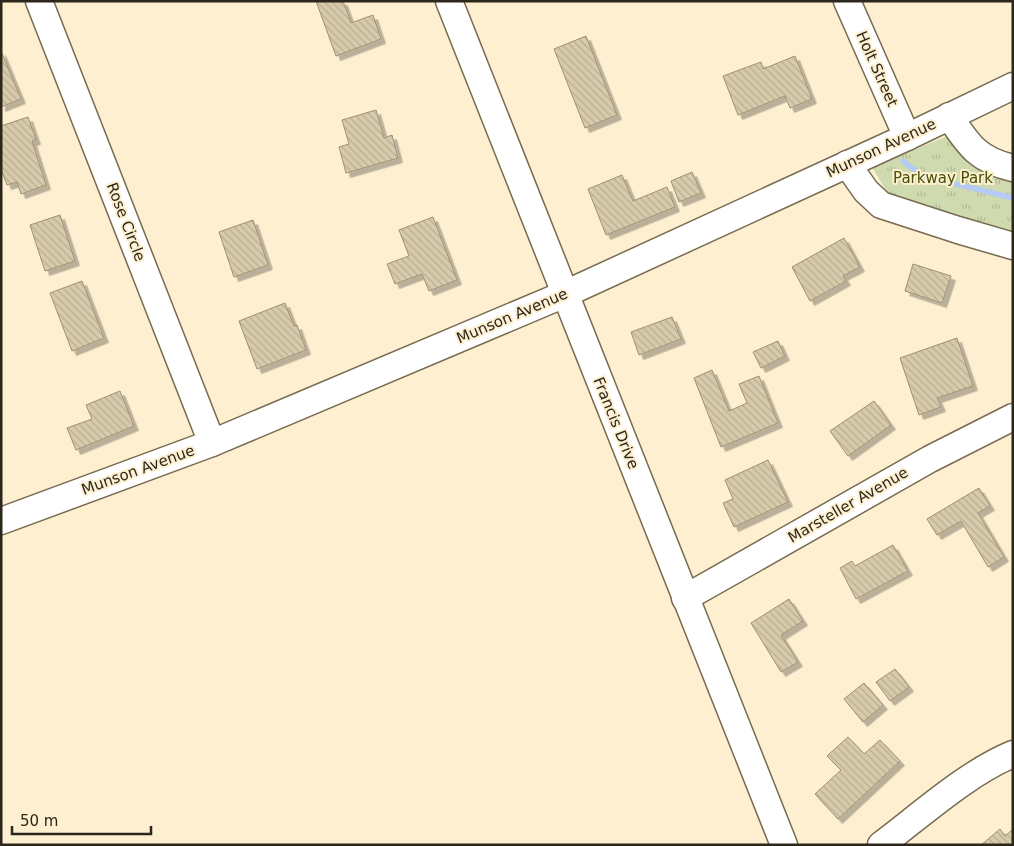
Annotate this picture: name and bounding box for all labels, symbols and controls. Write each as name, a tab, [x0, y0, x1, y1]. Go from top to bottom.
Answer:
street label: Holt Street	[852, 28, 902, 110]
street label: Munson Avenue	[823, 115, 939, 181]
park label: Parkway Park	[893, 169, 993, 187]
street label: Rose Circle	[103, 180, 149, 264]
street label: Munson Avenue	[454, 284, 570, 348]
street label: Francis Drive	[589, 374, 643, 472]
street label: Munson Avenue	[79, 441, 197, 499]
street label: Marsteller Avenue	[785, 463, 911, 547]
scale bar	[12, 804, 151, 836]
text: 50 m	[20, 812, 58, 830]

